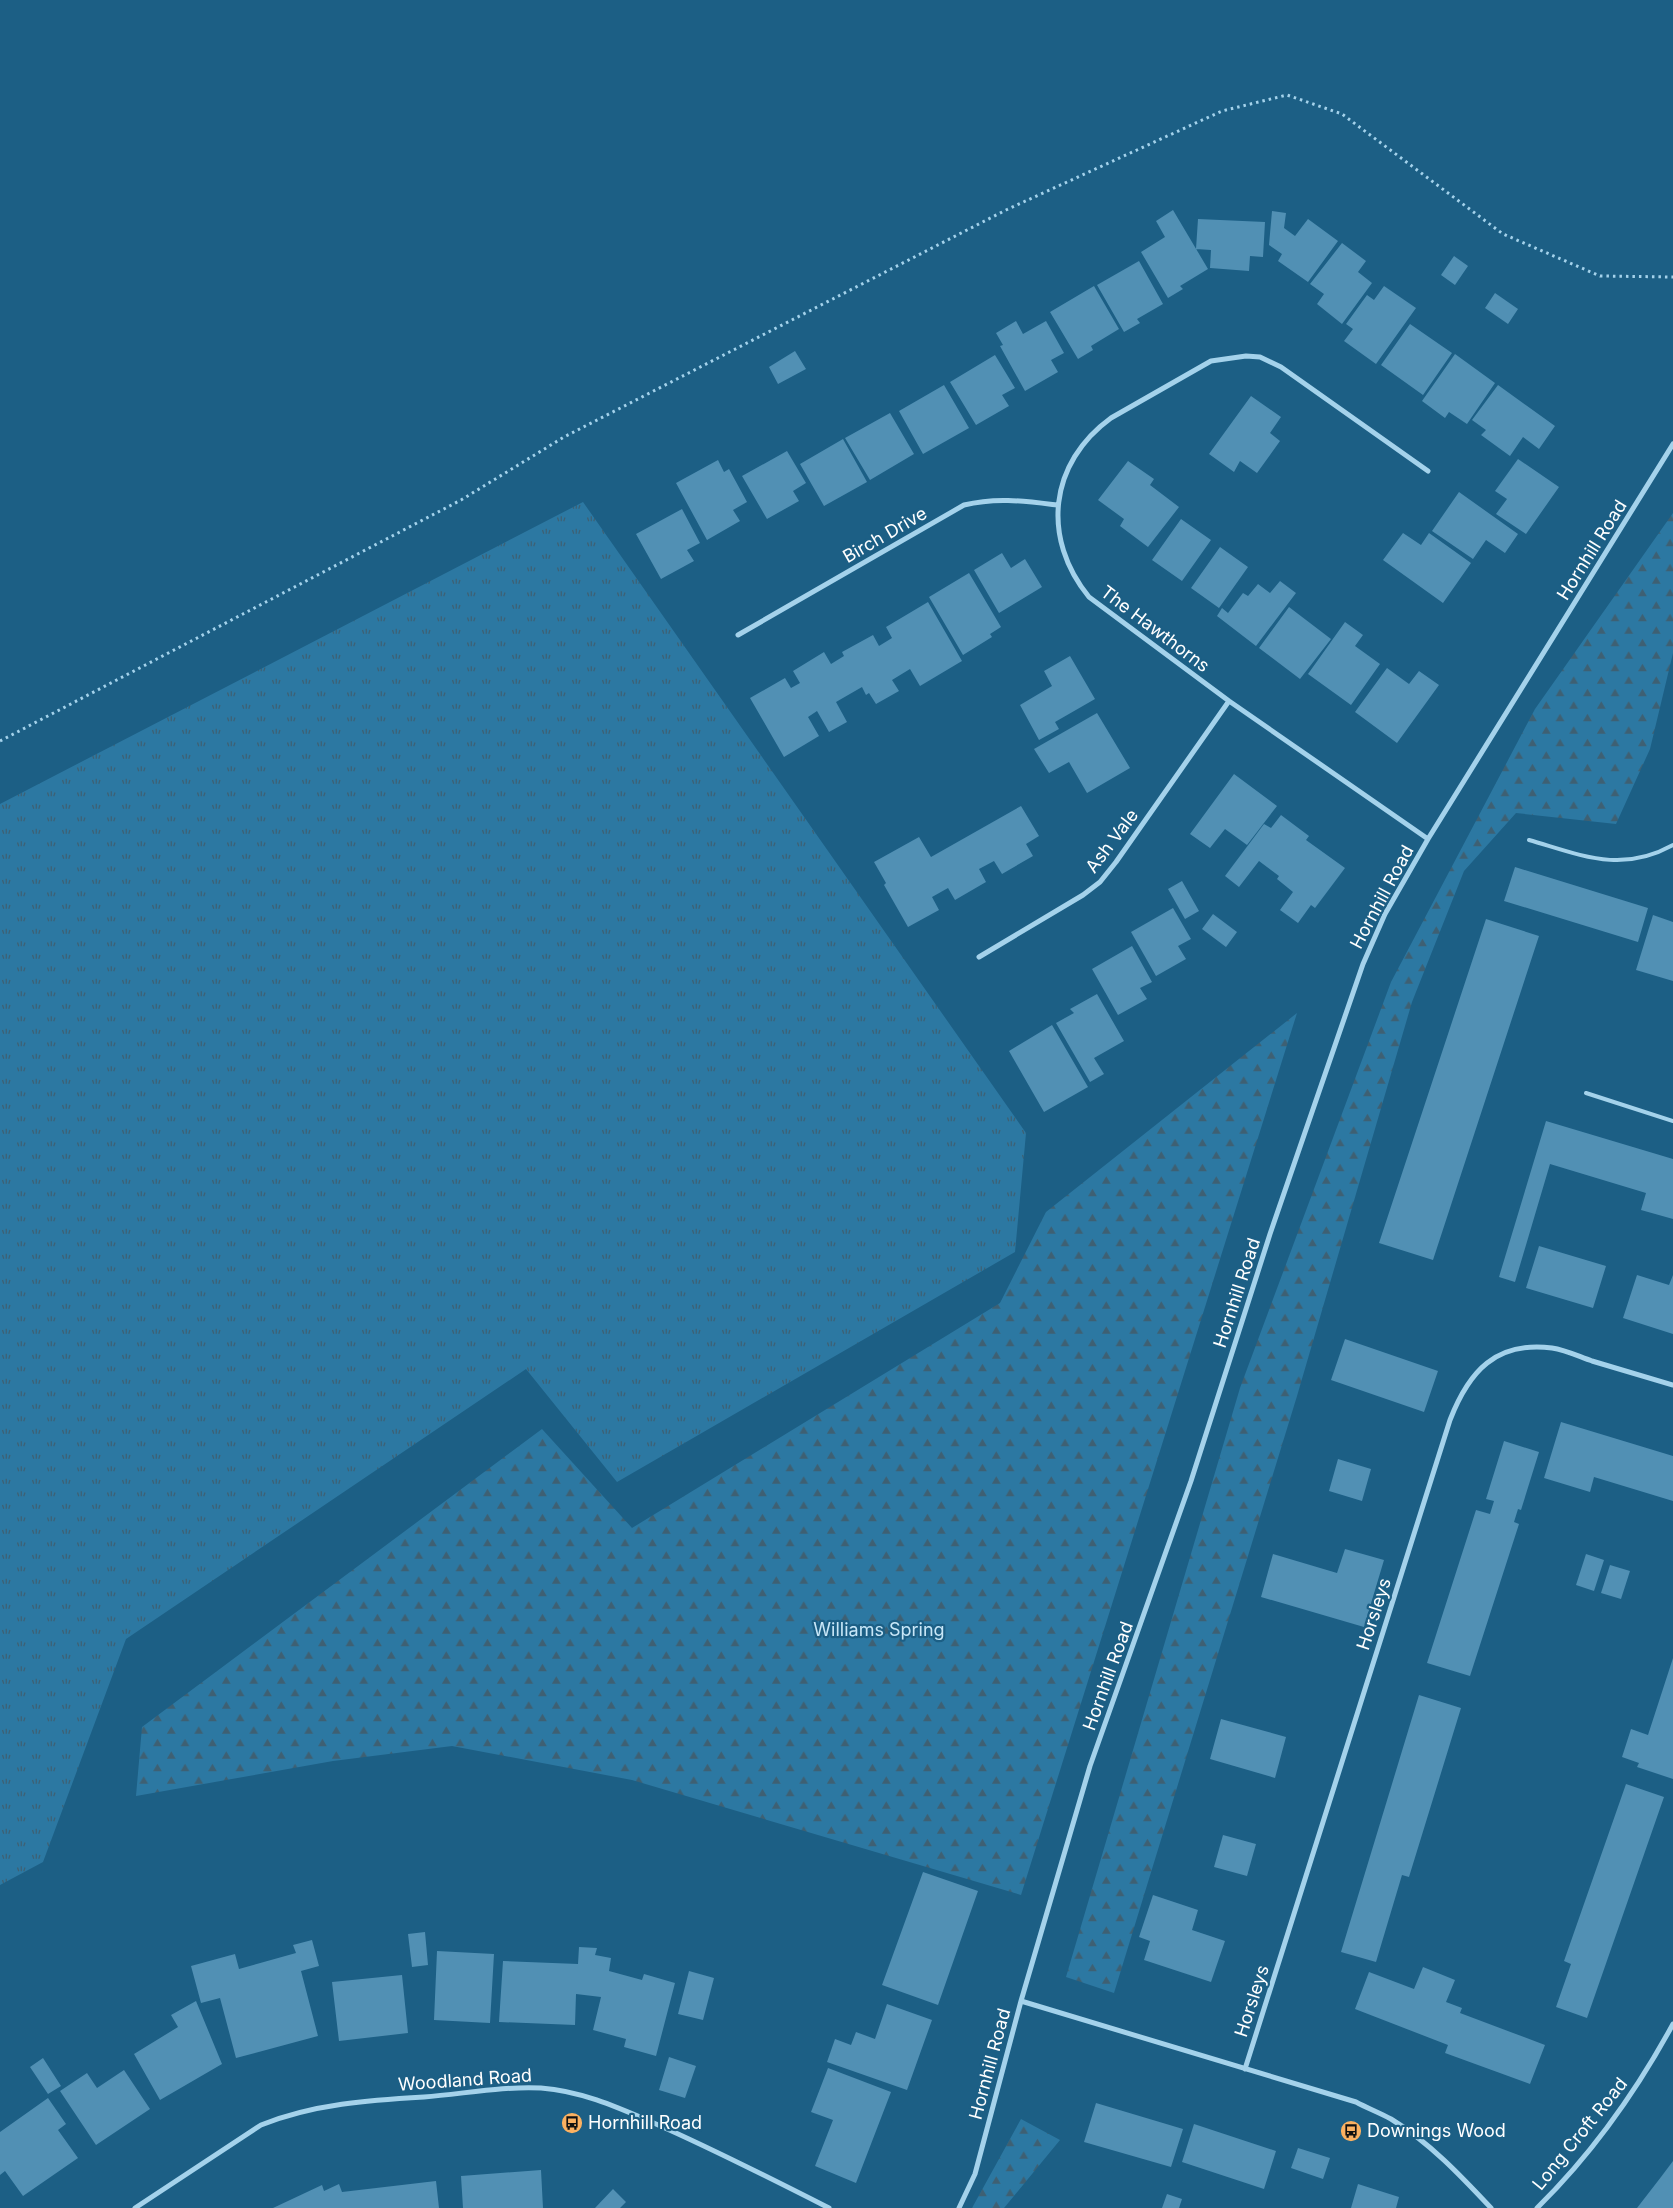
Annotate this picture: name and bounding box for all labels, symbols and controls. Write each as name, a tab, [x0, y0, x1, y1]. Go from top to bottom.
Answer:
street label: Hornhill Road	[1552, 496, 1631, 604]
street label: Birch Drive	[839, 502, 930, 567]
street label: The Hawthorns	[1097, 581, 1214, 676]
street label: Ash Vale	[1081, 805, 1142, 877]
street label: Hornhill Road	[1346, 841, 1418, 952]
street label: Hornhill Road	[1209, 1235, 1264, 1350]
street label: Horsleys	[1352, 1575, 1395, 1653]
park label: Williams Spring	[813, 1619, 945, 1640]
street label: Hornhill Road	[1078, 1619, 1137, 1733]
street label: Horsleys	[1230, 1962, 1273, 2040]
street label: Hornhill Road	[965, 2006, 1014, 2122]
street label: Woodland Road	[397, 2064, 533, 2095]
street label: Long Croft Road	[1528, 2073, 1631, 2194]
bus stop icon: Hornhill Road	[560, 2111, 584, 2135]
place label: Hornhill Road	[588, 2112, 702, 2133]
bus stop icon: Downings Wood	[1339, 2119, 1363, 2143]
place label: Downings Wood	[1367, 2120, 1506, 2141]

